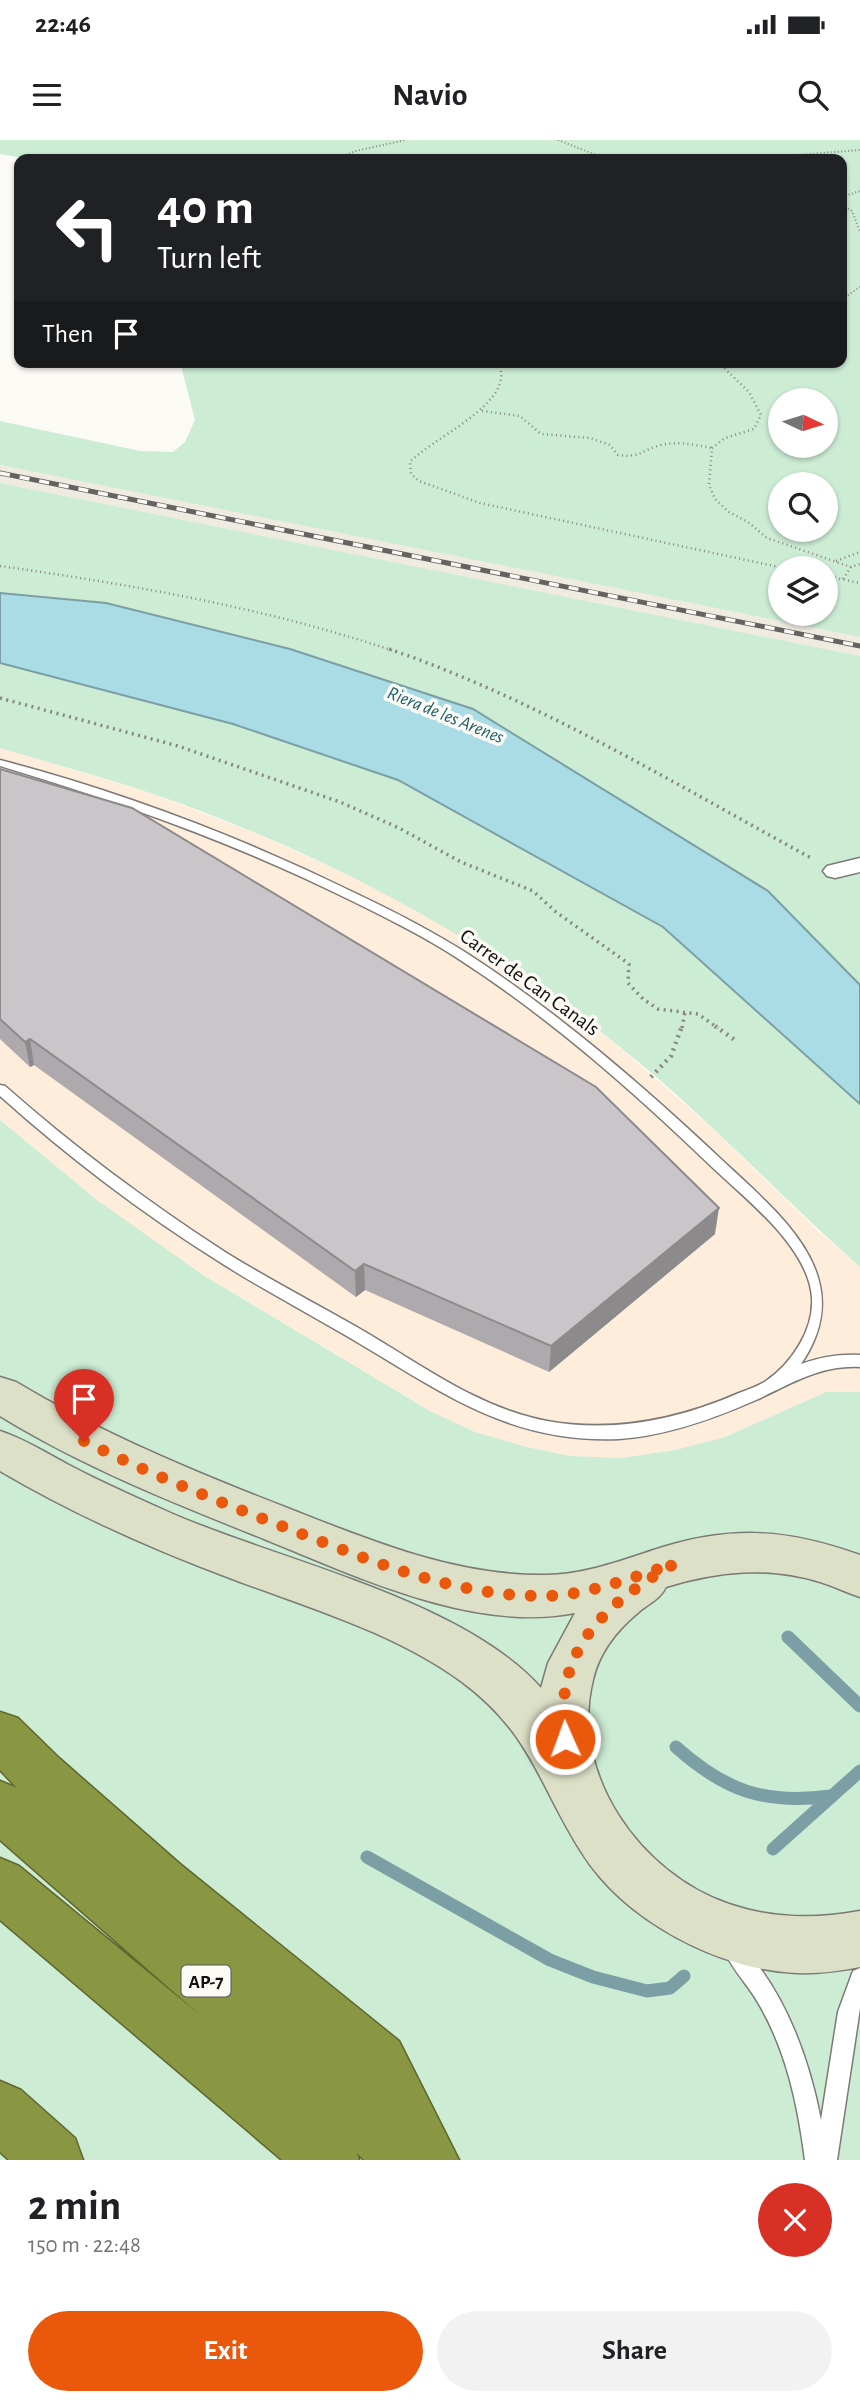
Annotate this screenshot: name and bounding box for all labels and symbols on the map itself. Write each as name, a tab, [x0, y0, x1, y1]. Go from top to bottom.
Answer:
north arrow	[768, 388, 838, 458]
water label: Riera de les Arenes	[385, 683, 506, 747]
street label: Carrer de Can Canals	[456, 925, 603, 1040]
pin	[54, 1369, 114, 1441]
position arrow	[528, 1702, 602, 1776]
road number: AP-7	[182, 1966, 230, 1996]

